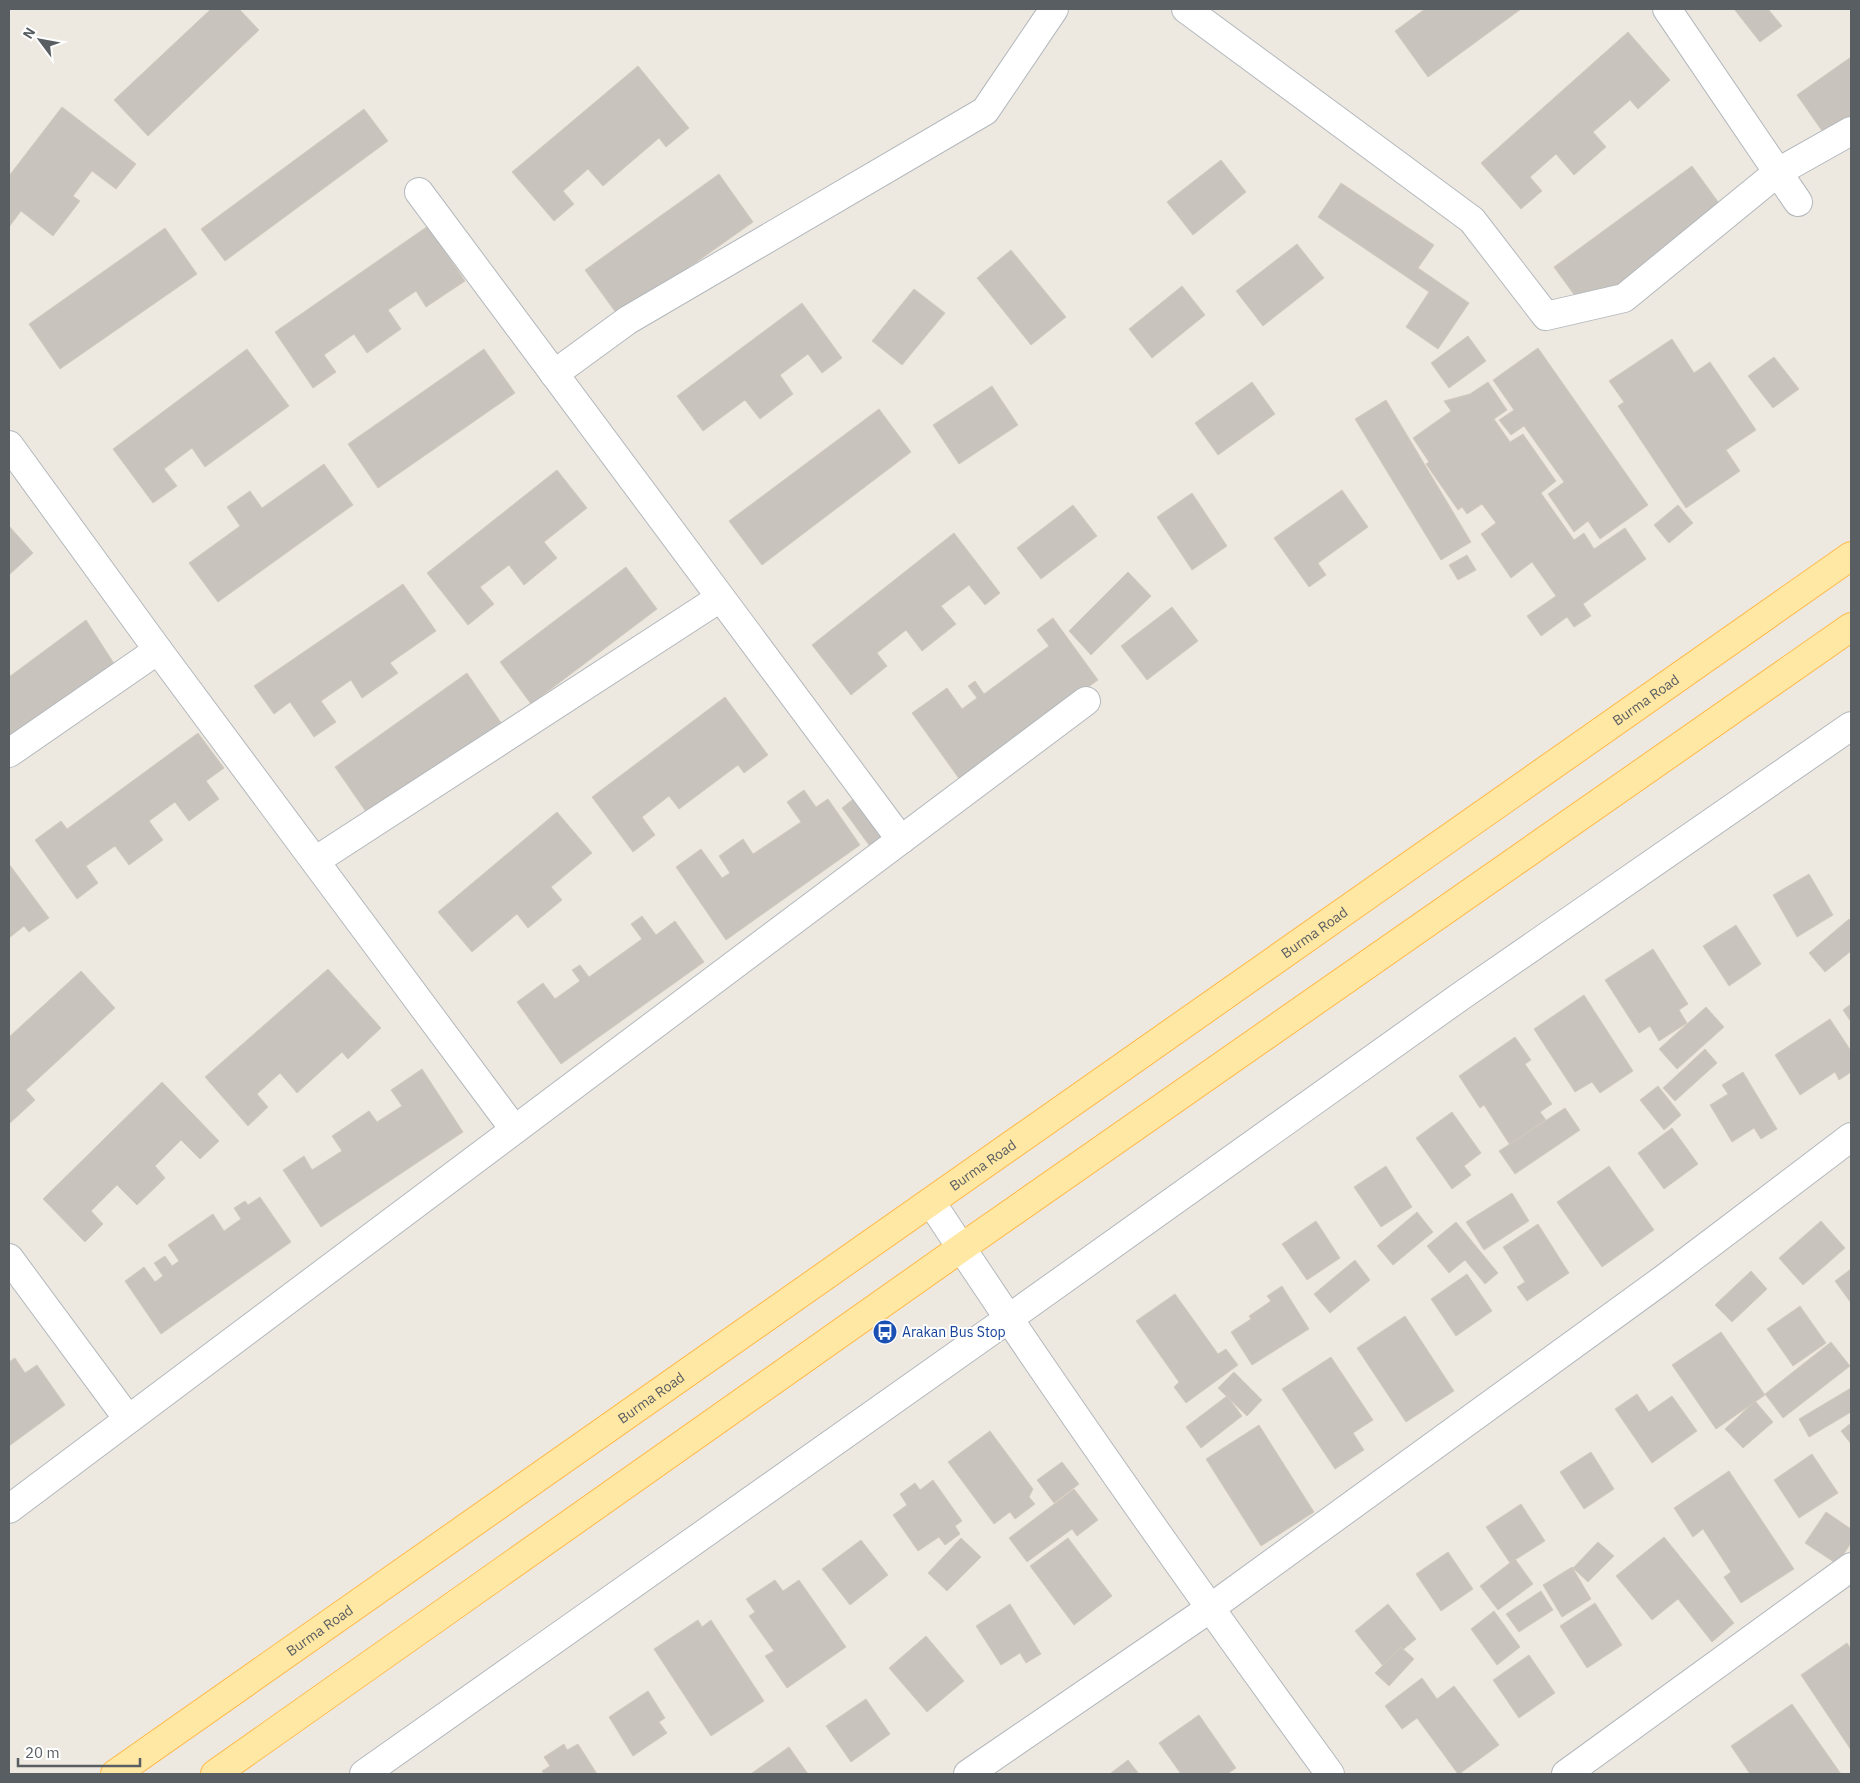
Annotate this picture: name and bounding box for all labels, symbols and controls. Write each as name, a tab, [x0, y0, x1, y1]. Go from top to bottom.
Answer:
north arrow	[15, 15, 65, 65]
text: N	[19, 24, 39, 42]
street label: Burma Road	[1609, 670, 1683, 730]
street label: Burma Road	[1277, 903, 1351, 962]
street label: Burma Road	[946, 1136, 1020, 1195]
bus stop icon: Arakan Bus Stop	[872, 1319, 898, 1345]
place label: Arakan Bus Stop	[902, 1323, 1006, 1341]
street label: Burma Road	[614, 1368, 688, 1427]
street label: Burma Road	[283, 1601, 357, 1660]
scale bar	[18, 1736, 140, 1768]
text: 20 m	[25, 1743, 60, 1762]

